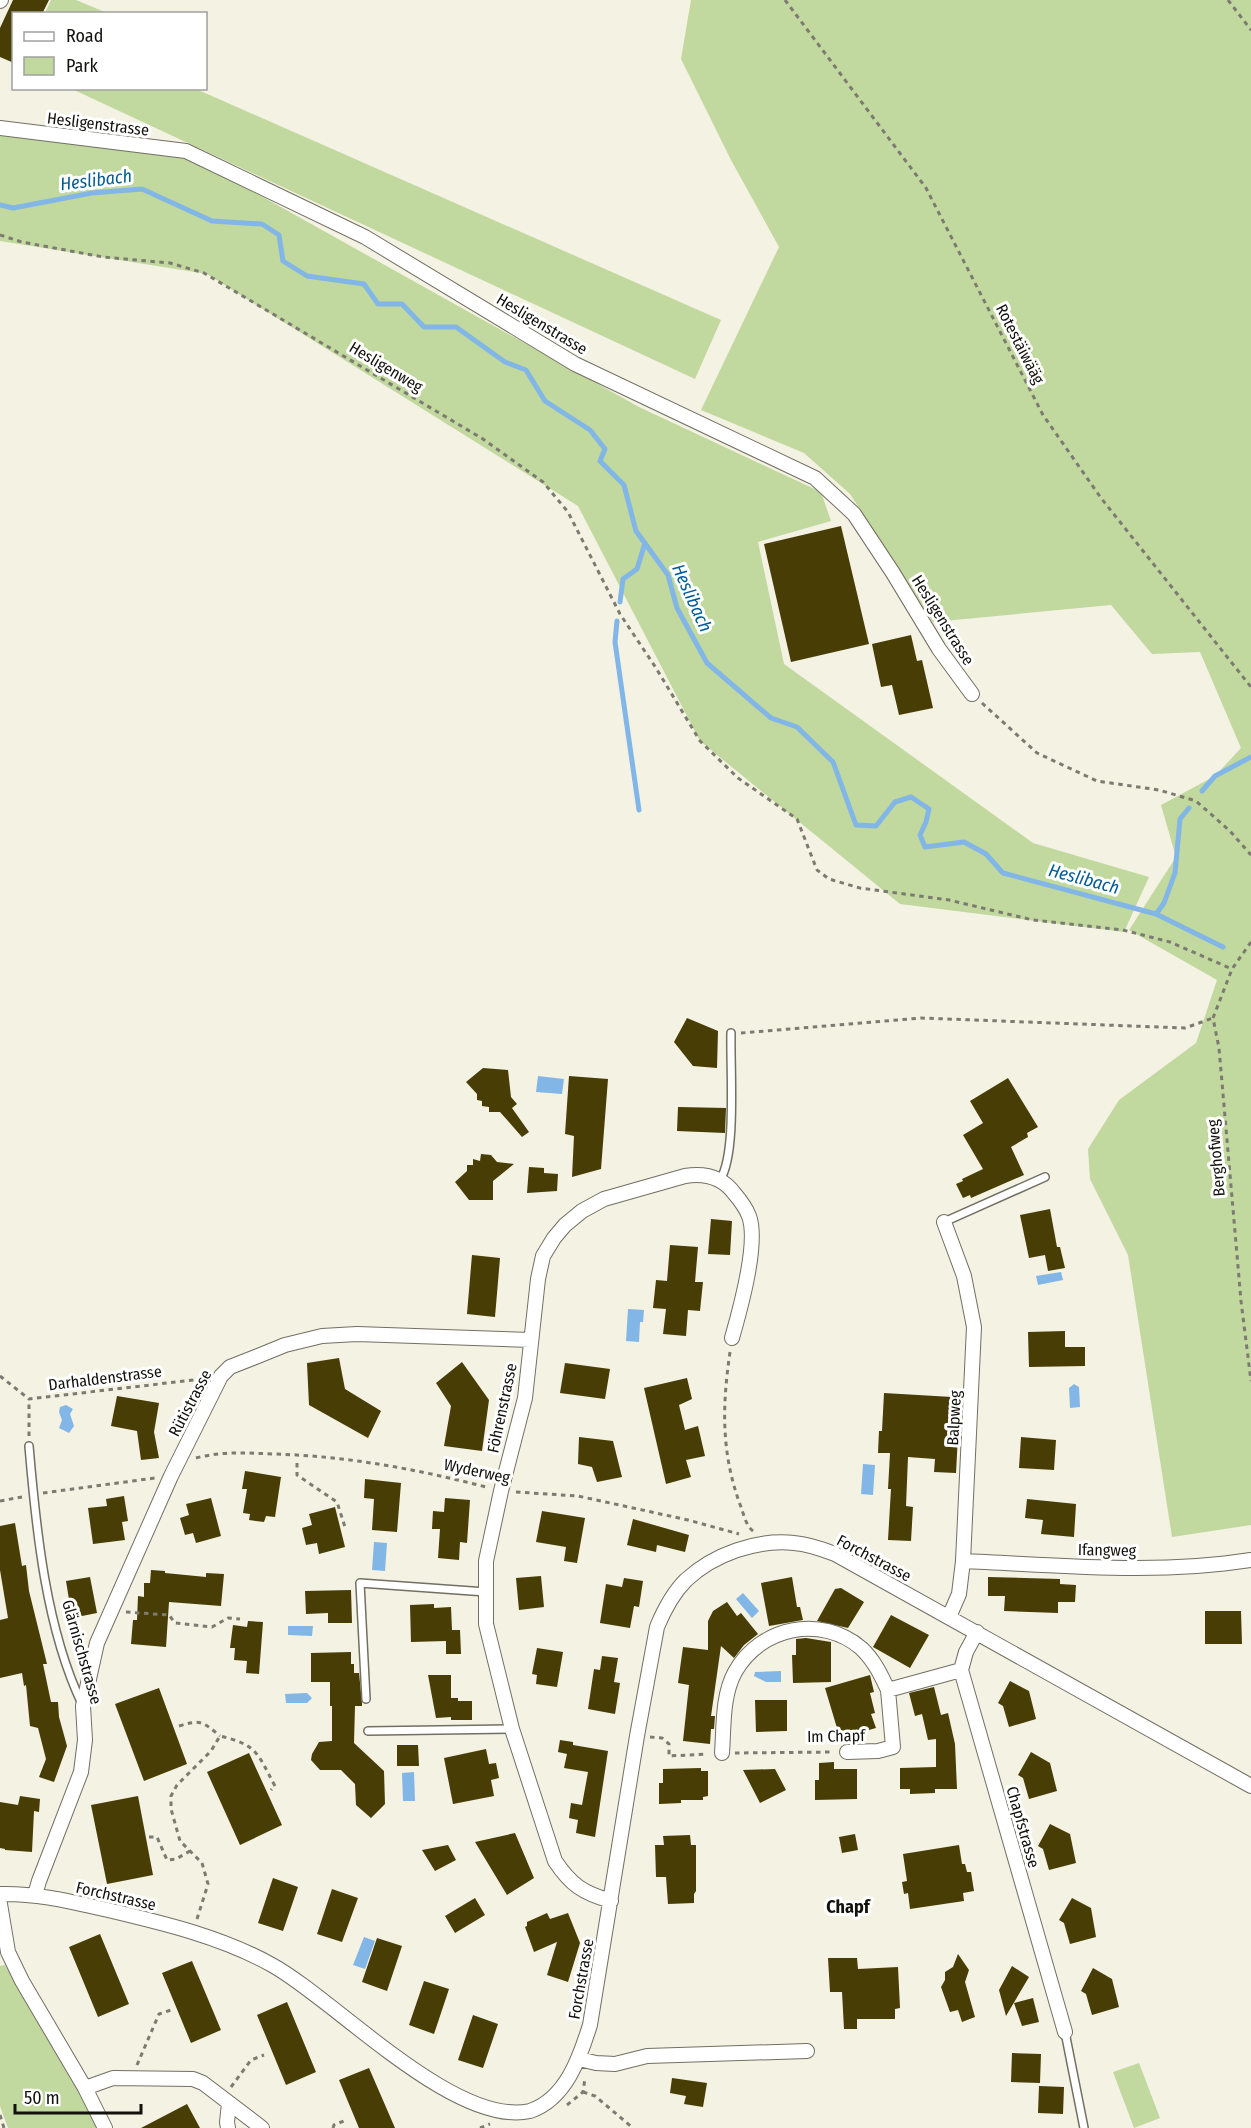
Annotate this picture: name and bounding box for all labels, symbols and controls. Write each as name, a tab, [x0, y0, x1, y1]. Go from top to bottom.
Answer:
legend	[12, 12, 207, 90]
text: Road	[66, 25, 103, 47]
text: Park	[66, 55, 99, 77]
street label: Hesligenstrasse	[46, 108, 150, 140]
water label: Heslibach	[59, 165, 133, 195]
street label: Hesligenstrasse	[493, 289, 591, 359]
street label: Rotestäiwääg	[992, 301, 1048, 387]
street label: Hesligenweg	[346, 338, 427, 397]
water label: Heslibach	[667, 561, 717, 635]
street label: Hesligenstrasse	[908, 571, 978, 669]
water label: Heslibach	[1046, 859, 1122, 899]
street label: Berghofweg	[1203, 1118, 1229, 1197]
street label: Föhrenstrasse	[483, 1361, 521, 1455]
street label: Darhaldenstrasse	[47, 1362, 163, 1394]
street label: Rütistrasse	[165, 1366, 215, 1440]
street label: Balpweg	[943, 1390, 965, 1446]
street label: Wyderweg	[442, 1455, 512, 1487]
street label: Forchstrasse	[834, 1530, 915, 1586]
street label: Ifangweg	[1078, 1540, 1137, 1560]
street label: Glärnischstrasse	[58, 1598, 106, 1706]
street label: Im Chapf	[807, 1726, 866, 1746]
street label: Chapfstrasse	[1002, 1784, 1044, 1870]
street label: Forchstrasse	[74, 1878, 158, 1914]
district label: Chapf	[826, 1896, 872, 1918]
street label: Forchstrasse	[565, 1937, 597, 2021]
scale bar	[15, 2077, 141, 2115]
text: 50 m	[24, 2087, 60, 2109]

